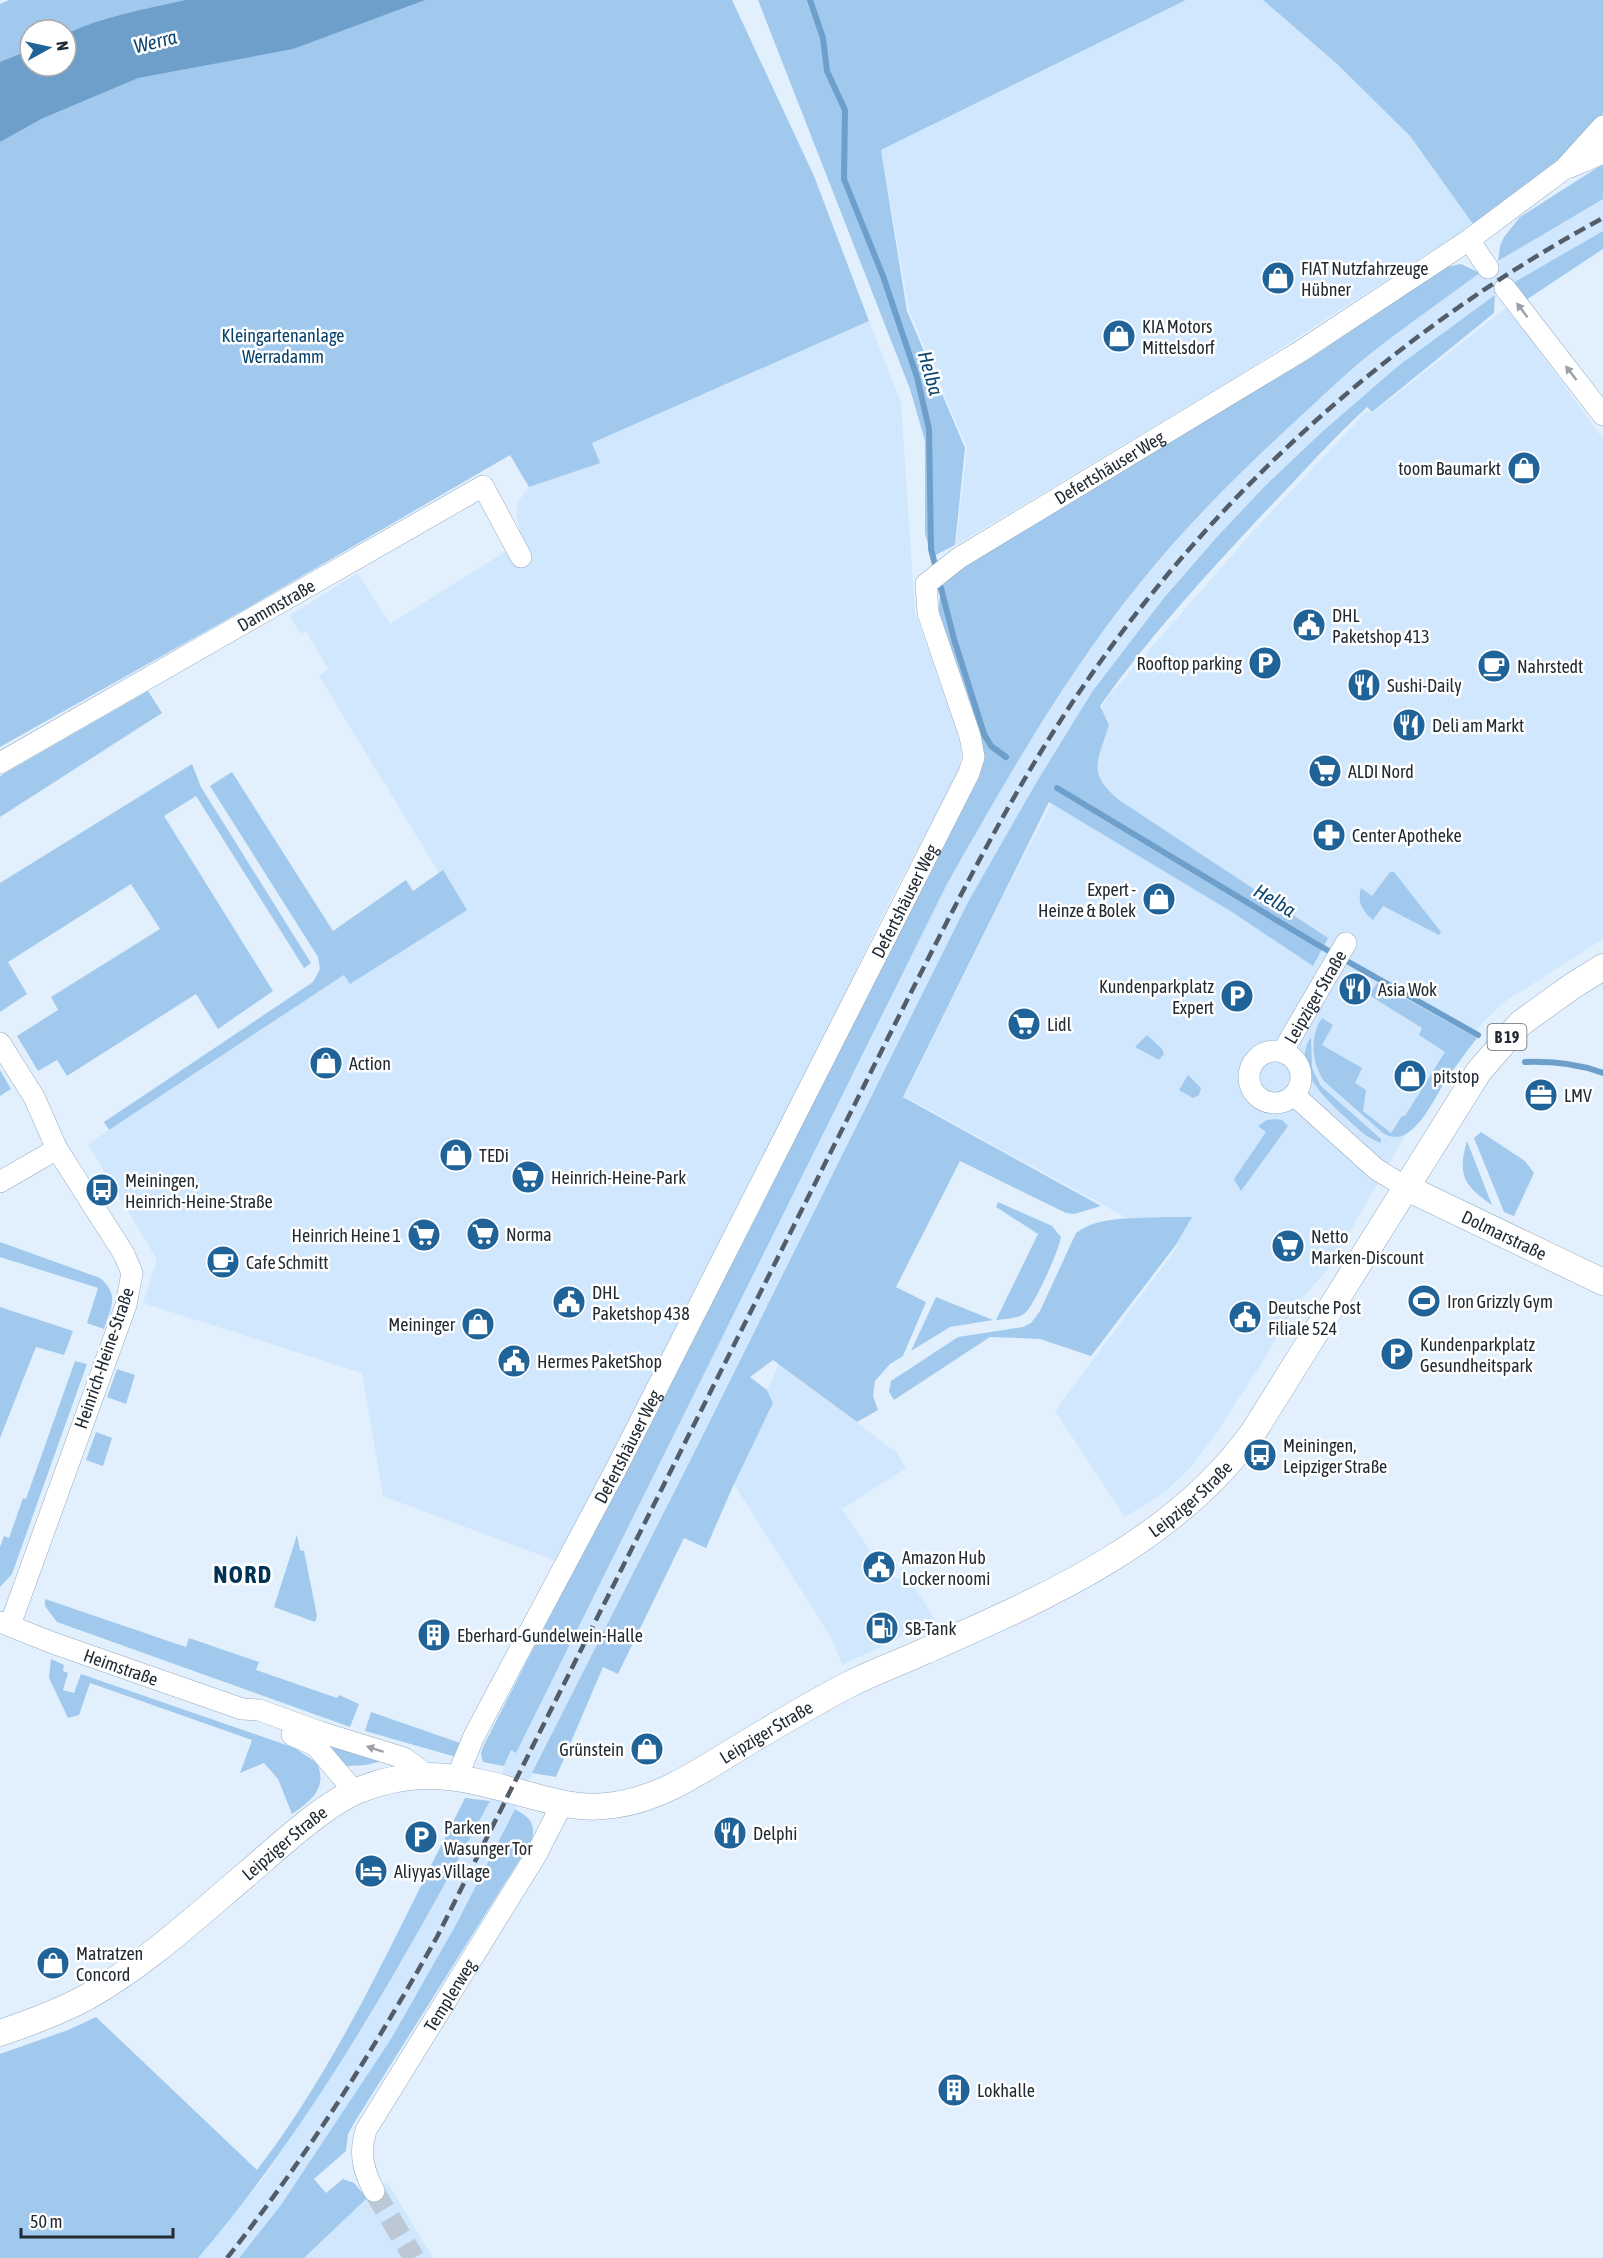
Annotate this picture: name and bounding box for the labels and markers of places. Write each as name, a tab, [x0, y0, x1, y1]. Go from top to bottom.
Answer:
place label: FIAT Nutzfahrzeuge Hübner	[1301, 258, 1428, 300]
shop icon: FIAT Nutzfahrzeuge Hübner	[1260, 260, 1296, 296]
place label: KIA Motors Mittelsdorf	[1142, 316, 1215, 358]
shop icon: KIA Motors Mittelsdorf	[1101, 318, 1137, 354]
shop icon: toom Baumarkt	[1506, 450, 1542, 486]
place label: toom Baumarkt	[1398, 458, 1501, 479]
place label: DHL Paketshop 413	[1332, 605, 1430, 647]
public building icon: DHL Paketshop 413	[1291, 607, 1327, 643]
parking icon: Rooftop parking	[1247, 645, 1283, 681]
cafe icon: Nahrstedt	[1476, 648, 1512, 684]
place label: Rooftop parking	[1136, 653, 1242, 674]
place label: Nahrstedt	[1517, 656, 1583, 677]
restaurant icon: Sushi-Daily	[1346, 667, 1382, 703]
place label: Sushi-Daily	[1387, 675, 1462, 696]
restaurant icon: Deli am Markt	[1391, 707, 1427, 743]
place label: Deli am Markt	[1432, 715, 1524, 736]
supermarket icon: ALDI Nord	[1307, 753, 1343, 789]
place label: ALDI Nord	[1348, 761, 1414, 782]
pharmacy icon: Center Apotheke	[1311, 817, 1347, 853]
place label: Center Apotheke	[1352, 825, 1462, 846]
place label: Expert - Heinze & Bolek	[1038, 879, 1136, 921]
shop icon: Expert - Heinze & Bolek	[1141, 881, 1177, 917]
restaurant icon: Asia Wok	[1337, 971, 1373, 1007]
place label: Kundenparkplatz Expert	[1099, 976, 1215, 1018]
parking icon: Kundenparkplatz Expert	[1219, 978, 1255, 1014]
place label: Asia Wok	[1378, 979, 1437, 1000]
supermarket icon: Lidl	[1006, 1006, 1042, 1042]
place label: Lidl	[1047, 1014, 1072, 1035]
shop icon: Action	[308, 1045, 344, 1081]
place label: Action	[349, 1053, 391, 1074]
shop icon: pitstop	[1392, 1058, 1428, 1094]
place label: pitstop	[1433, 1066, 1479, 1087]
office icon: LMV	[1523, 1077, 1559, 1113]
place label: LMV	[1564, 1085, 1592, 1106]
shop icon: TEDi	[438, 1137, 474, 1173]
place label: TEDi	[479, 1145, 509, 1166]
supermarket icon: Heinrich-Heine-Park	[510, 1159, 546, 1195]
place label: Heinrich-Heine-Park	[551, 1167, 686, 1188]
place label: Meiningen, Heinrich-Heine-Straße	[125, 1170, 273, 1212]
bus stop icon: Meiningen, Heinrich-Heine-Straße	[84, 1172, 120, 1208]
supermarket icon: Norma	[465, 1216, 501, 1252]
supermarket icon: Heinrich Heine 1	[406, 1217, 442, 1253]
place label: Norma	[506, 1224, 552, 1245]
place label: Heinrich Heine 1	[292, 1225, 401, 1246]
place label: Netto Marken-Discount	[1311, 1226, 1424, 1268]
supermarket icon: Netto Marken-Discount	[1270, 1228, 1306, 1264]
cafe icon: Cafe Schmitt	[205, 1244, 241, 1280]
place label: Cafe Schmitt	[246, 1252, 329, 1273]
place label: DHL Paketshop 438	[592, 1282, 690, 1324]
sports icon: Iron Grizzly Gym	[1406, 1283, 1442, 1319]
public building icon: DHL Paketshop 438	[551, 1284, 587, 1320]
place label: Iron Grizzly Gym	[1447, 1291, 1553, 1312]
place label: Deutsche Post Filiale 524	[1268, 1297, 1361, 1339]
public building icon: Deutsche Post Filiale 524	[1227, 1299, 1263, 1335]
shop icon: Meininger	[460, 1306, 496, 1342]
place label: Meininger	[388, 1314, 456, 1335]
place label: Kundenparkplatz Gesundheitspark	[1420, 1334, 1535, 1376]
parking icon: Kundenparkplatz Gesundheitspark	[1379, 1336, 1415, 1372]
public building icon: Hermes PaketShop	[496, 1343, 532, 1379]
place label: Hermes PaketShop	[537, 1351, 662, 1372]
place label: Meiningen, Leipziger Straße	[1283, 1435, 1387, 1477]
bus stop icon: Meiningen, Leipziger Straße	[1242, 1437, 1278, 1473]
place label: Amazon Hub Locker noomi	[902, 1547, 990, 1589]
public building icon: Amazon Hub Locker noomi	[861, 1549, 897, 1585]
fuel station icon: SB-Tank	[864, 1610, 900, 1646]
building icon: Eberhard-Gundelwein-Halle	[416, 1617, 452, 1653]
place label: SB-Tank	[905, 1618, 956, 1639]
place label: Eberhard-Gundelwein-Halle	[457, 1625, 643, 1646]
shop icon: Grünstein	[629, 1731, 665, 1767]
place label: Grünstein	[559, 1739, 624, 1760]
restaurant icon: Delphi	[712, 1815, 748, 1851]
place label: Parken Wasunger Tor	[444, 1817, 533, 1859]
parking icon: Parken Wasunger Tor	[403, 1819, 439, 1855]
place label: Delphi	[753, 1823, 797, 1844]
hotel icon: Aliyyas Village	[353, 1853, 389, 1889]
place label: Aliyyas Village	[394, 1861, 490, 1882]
place label: Matratzen Concord	[76, 1943, 143, 1985]
shop icon: Matratzen Concord	[35, 1945, 71, 1981]
building icon: Lokhalle	[936, 2072, 972, 2108]
place label: Lokhalle	[977, 2080, 1035, 2101]

